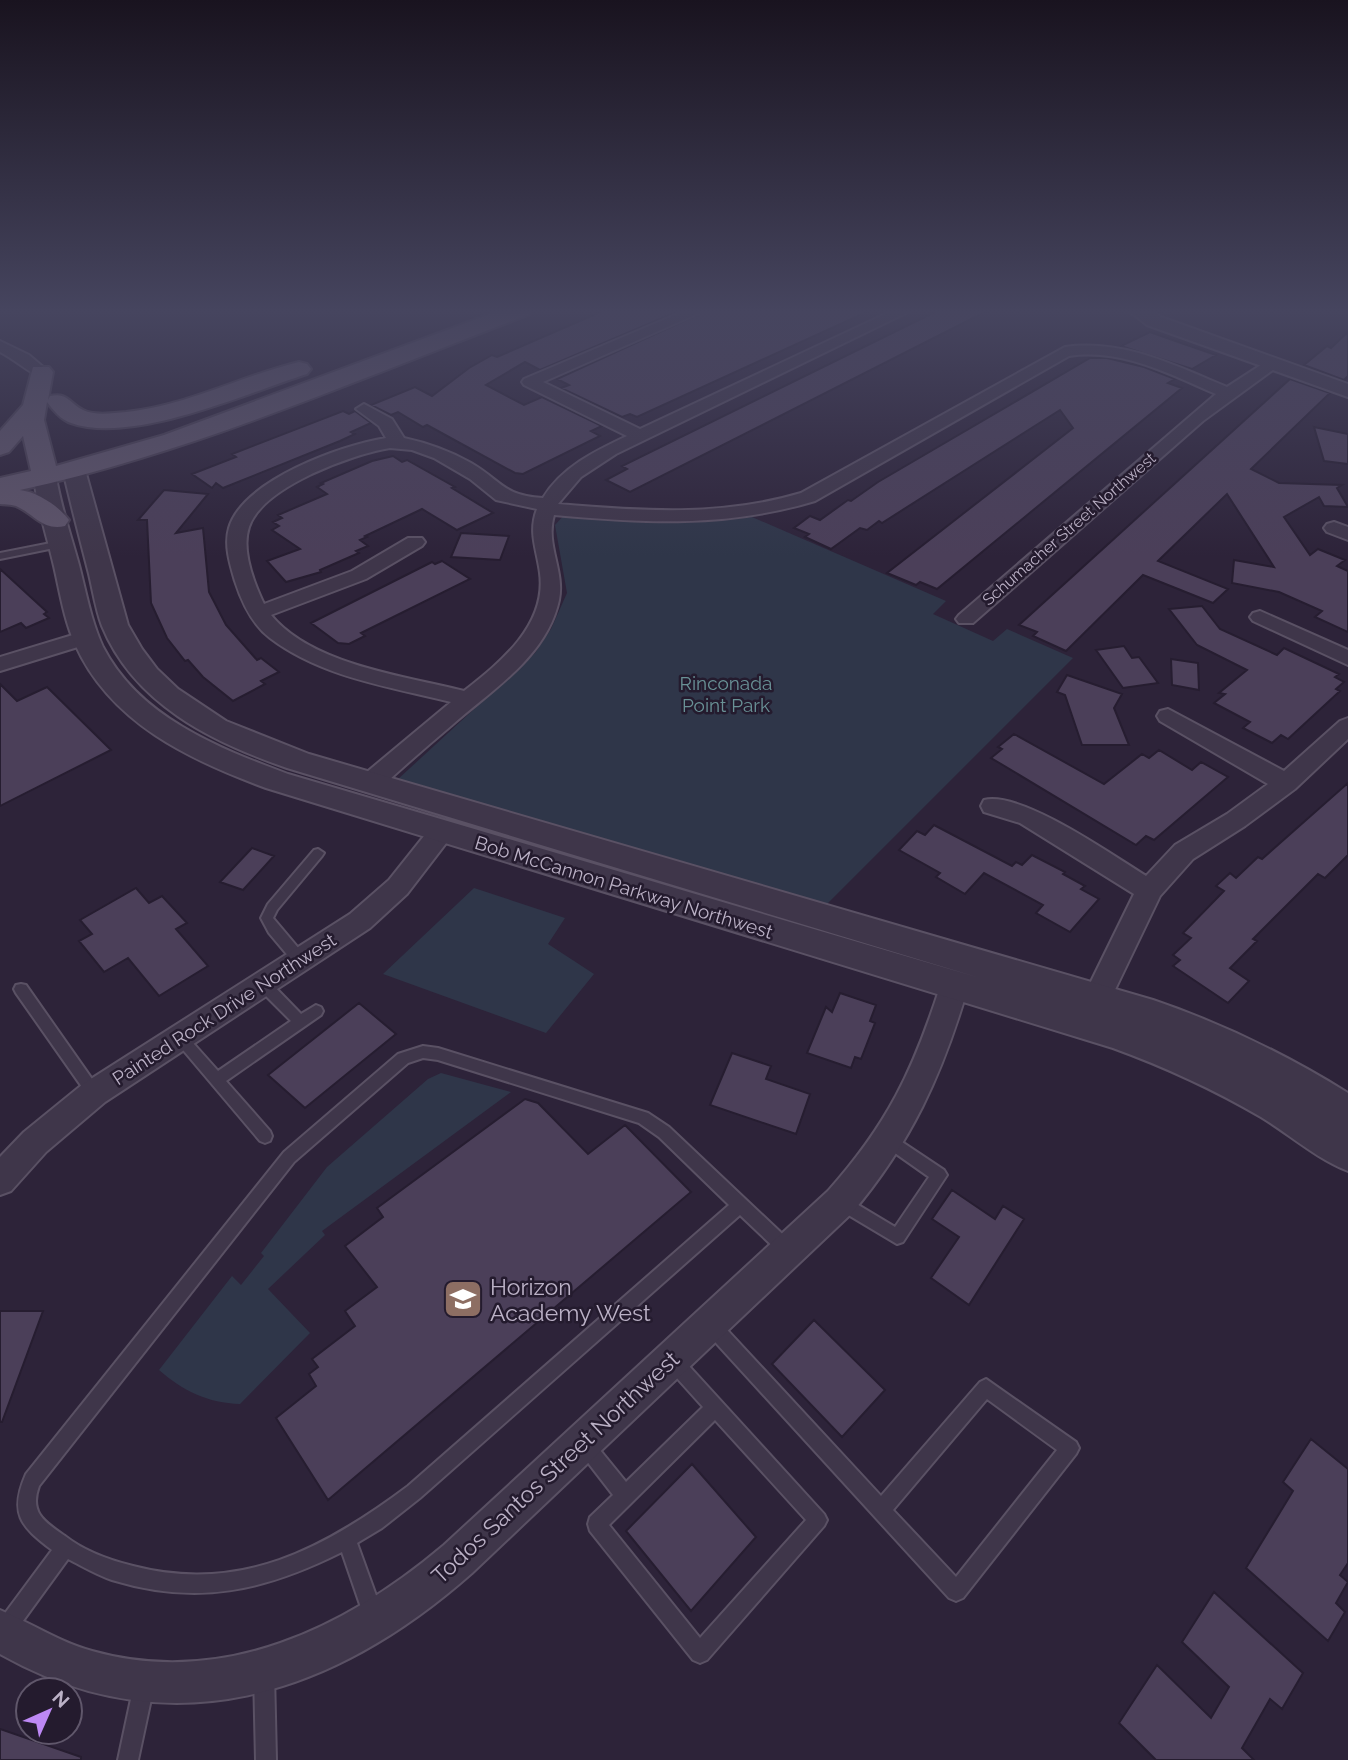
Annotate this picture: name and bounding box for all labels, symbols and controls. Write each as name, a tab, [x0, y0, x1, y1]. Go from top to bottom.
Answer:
street label: Schumacher Street Northwest	[979, 448, 1160, 609]
park label: Rinconada Point Park	[680, 672, 772, 716]
street label: Bob McCannon Parkway Northwest	[472, 831, 776, 943]
street label: Painted Rock Drive Northwest	[108, 928, 340, 1089]
place label: Horizon Academy West	[490, 1273, 651, 1326]
school or university icon: Horizon Academy West	[442, 1278, 484, 1320]
street label: Todos Santos Street Northwest	[426, 1345, 685, 1589]
north arrow	[14, 1676, 84, 1746]
text: N	[48, 1686, 74, 1712]

